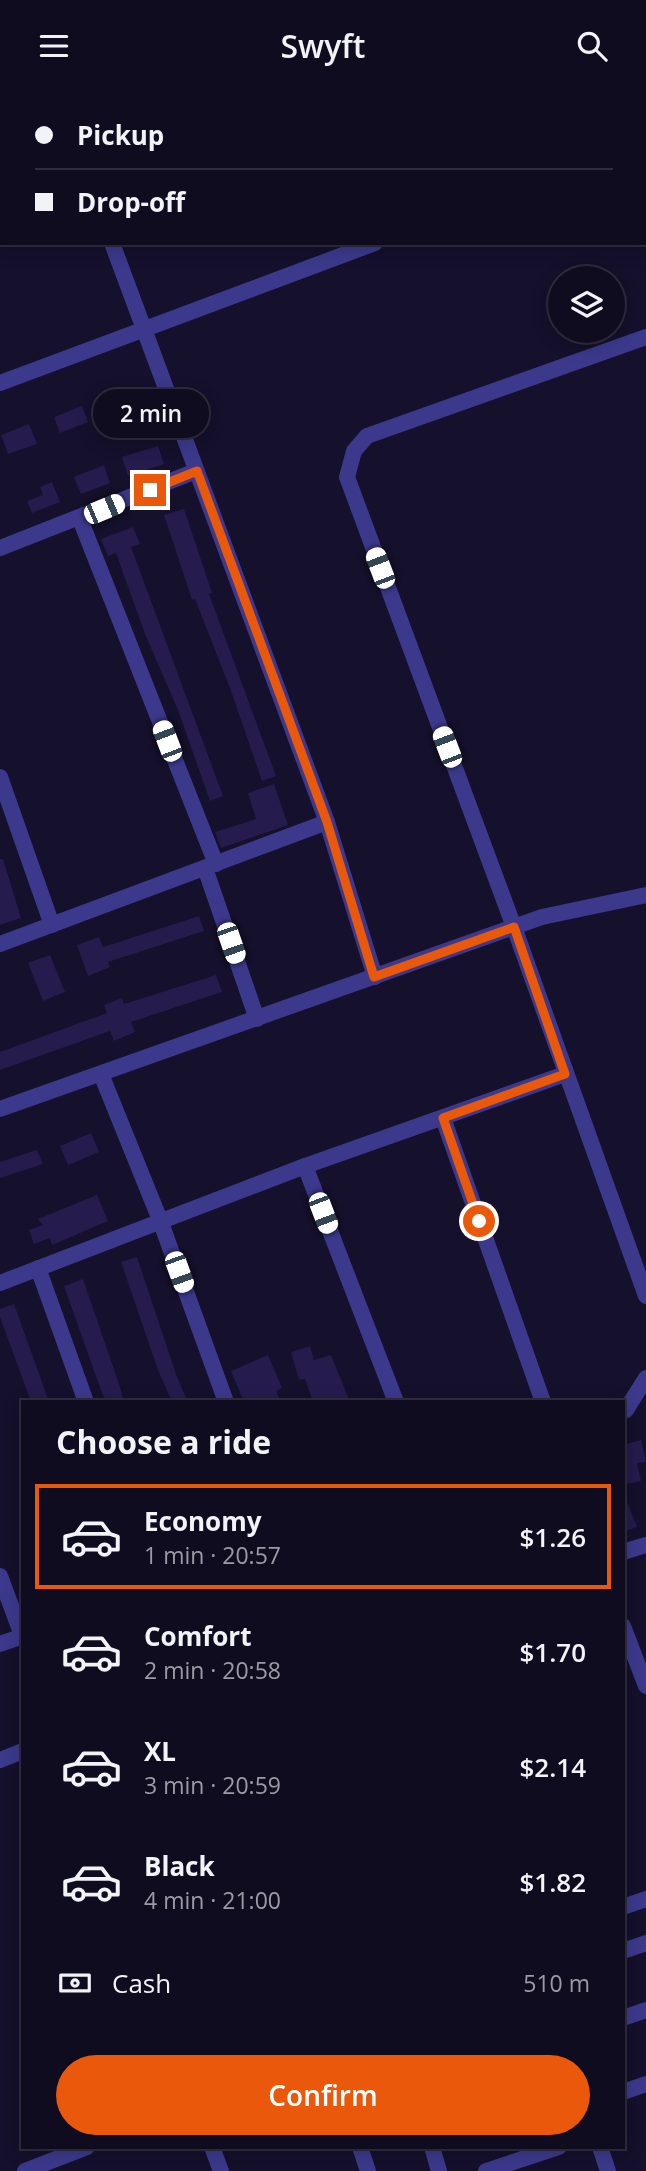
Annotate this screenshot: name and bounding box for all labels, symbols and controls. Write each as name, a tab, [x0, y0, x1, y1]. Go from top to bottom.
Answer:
text: Swyft	[280, 24, 366, 67]
icon: menu	[35, 27, 73, 65]
icon: search	[573, 27, 611, 65]
text: Pickup	[77, 117, 164, 153]
text: Drop-off	[77, 184, 185, 220]
map controls	[548, 266, 625, 343]
button: layers	[548, 266, 625, 343]
callout: 2 min	[92, 389, 208, 437]
text: 2 min	[120, 397, 182, 429]
route end	[134, 474, 166, 506]
car	[81, 491, 128, 527]
car	[363, 545, 398, 591]
car	[150, 718, 185, 764]
car	[430, 724, 465, 770]
car	[215, 920, 248, 966]
car	[306, 1190, 341, 1236]
route start	[463, 1205, 495, 1237]
car	[162, 1249, 197, 1295]
text: Choose a ride	[56, 1420, 271, 1463]
text: Economy	[144, 1503, 262, 1539]
icon: car	[60, 1505, 123, 1568]
text: $1.26	[519, 1519, 586, 1555]
text: 1 min · 20:57	[144, 1539, 281, 1571]
text: Comfort	[144, 1618, 251, 1654]
icon: car	[60, 1620, 123, 1683]
text: $1.70	[519, 1634, 586, 1670]
text: 2 min · 20:58	[144, 1654, 281, 1686]
text: XL	[144, 1733, 176, 1769]
icon: car	[60, 1735, 123, 1798]
text: $2.14	[519, 1749, 586, 1785]
text: 3 min · 20:59	[144, 1769, 281, 1801]
text: Black	[144, 1848, 215, 1884]
icon: car	[60, 1850, 123, 1913]
text: $1.82	[519, 1864, 586, 1900]
text: 4 min · 21:00	[144, 1884, 281, 1916]
icon: cash	[56, 1964, 94, 2002]
text: Cash	[112, 1965, 171, 2001]
text: 510 m	[523, 1967, 590, 1999]
button: Confirm	[56, 2055, 590, 2135]

